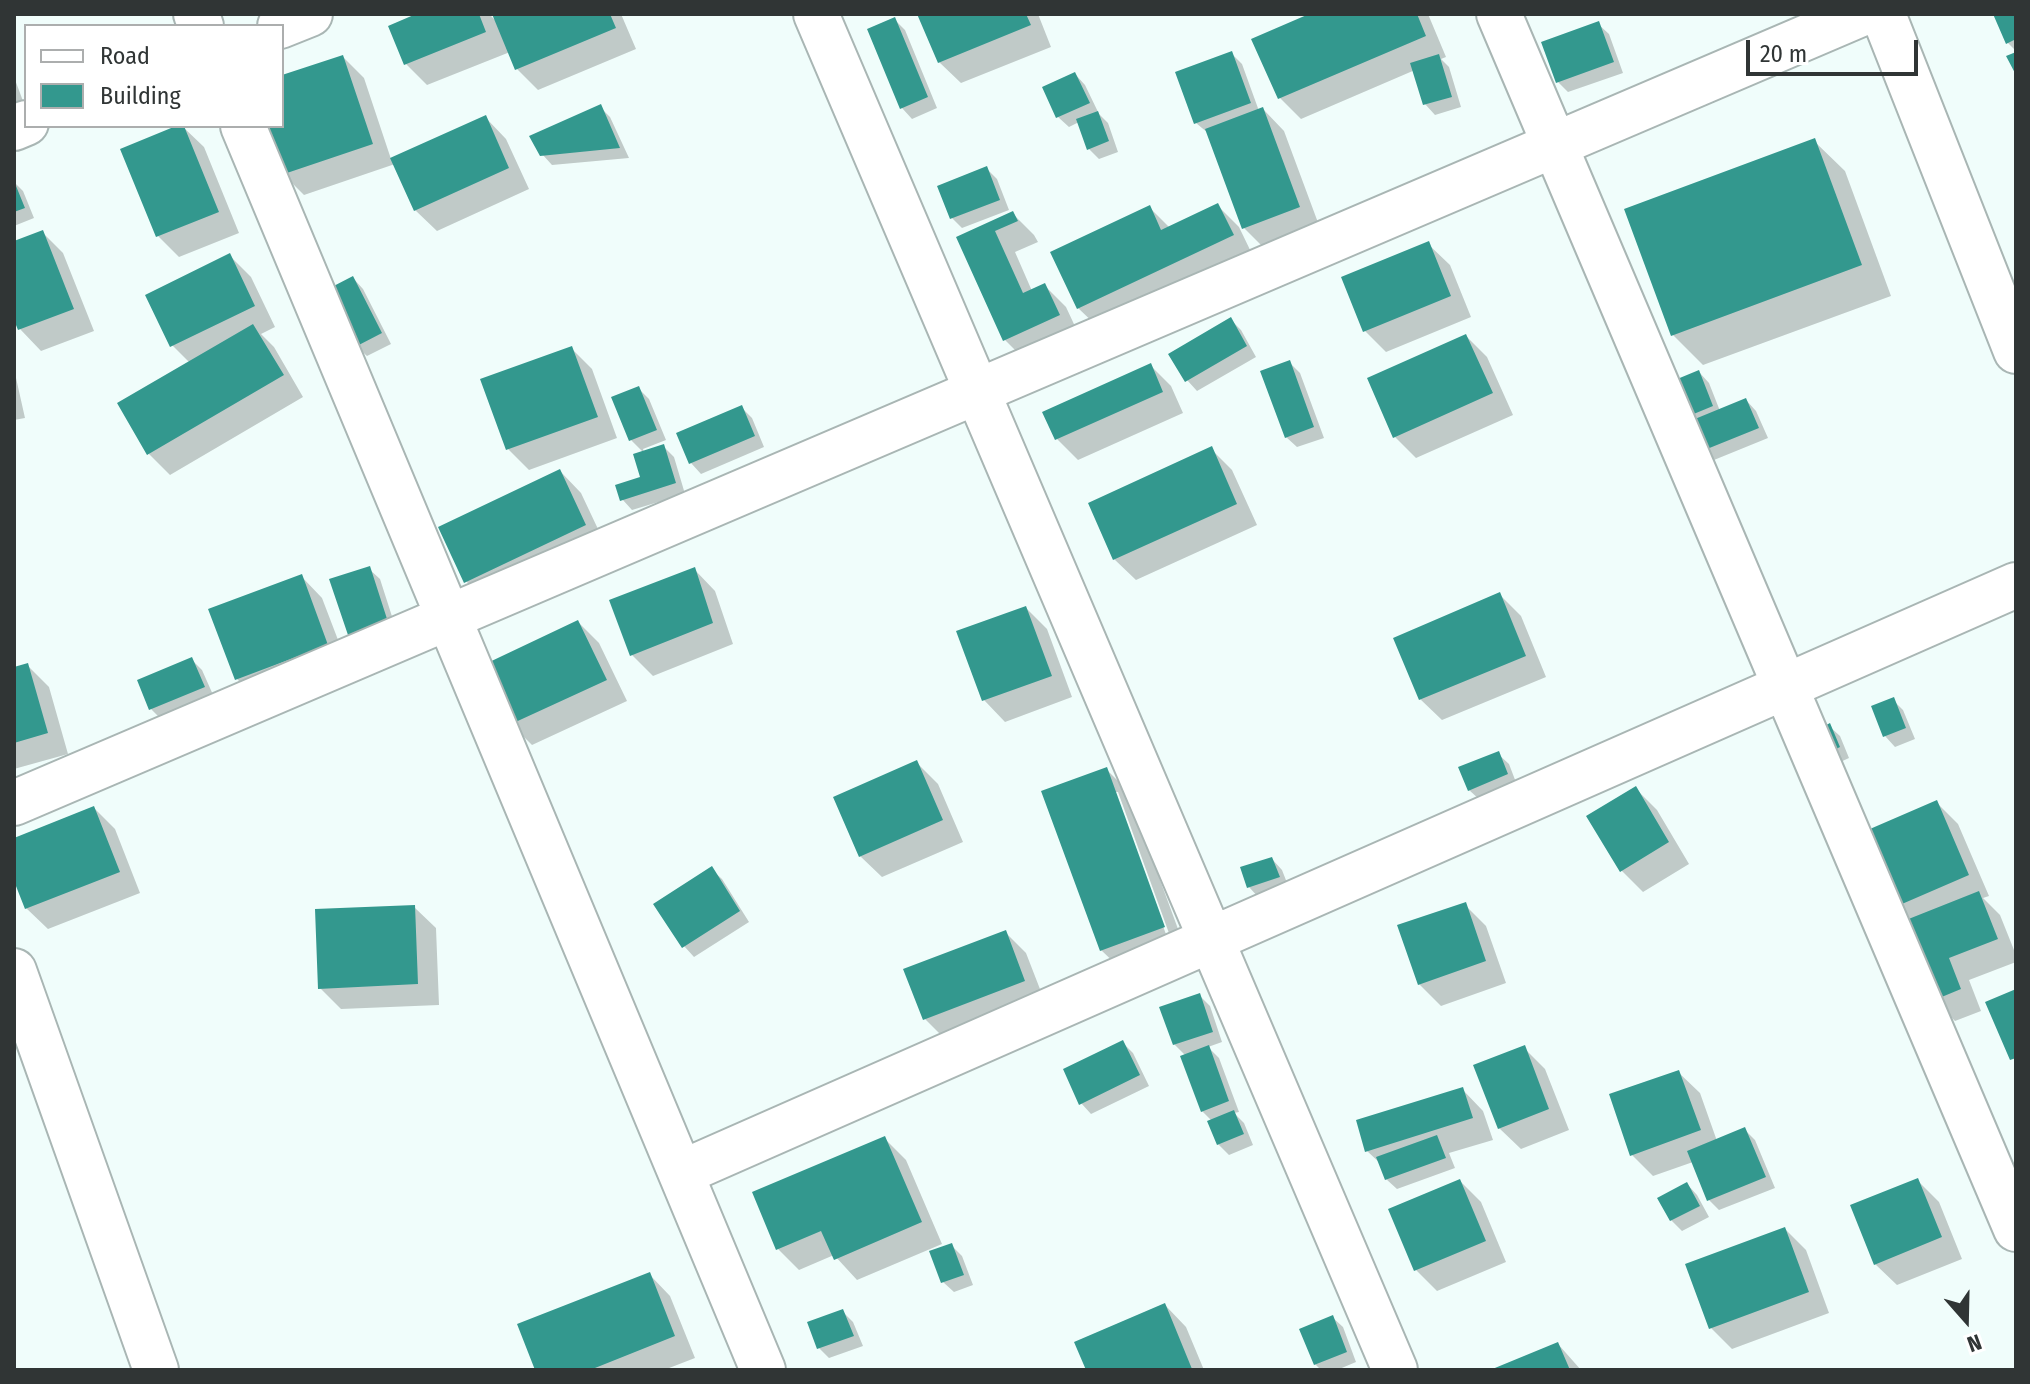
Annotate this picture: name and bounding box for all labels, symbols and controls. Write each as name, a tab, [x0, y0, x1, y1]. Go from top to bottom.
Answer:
legend	[24, 24, 284, 128]
scale bar	[1750, 24, 1922, 74]
text: 20 m	[1760, 40, 1807, 68]
text: Road	[100, 42, 150, 70]
text: Building	[100, 82, 181, 110]
north arrow	[1926, 1280, 2006, 1360]
text: N	[1964, 1328, 1985, 1358]

